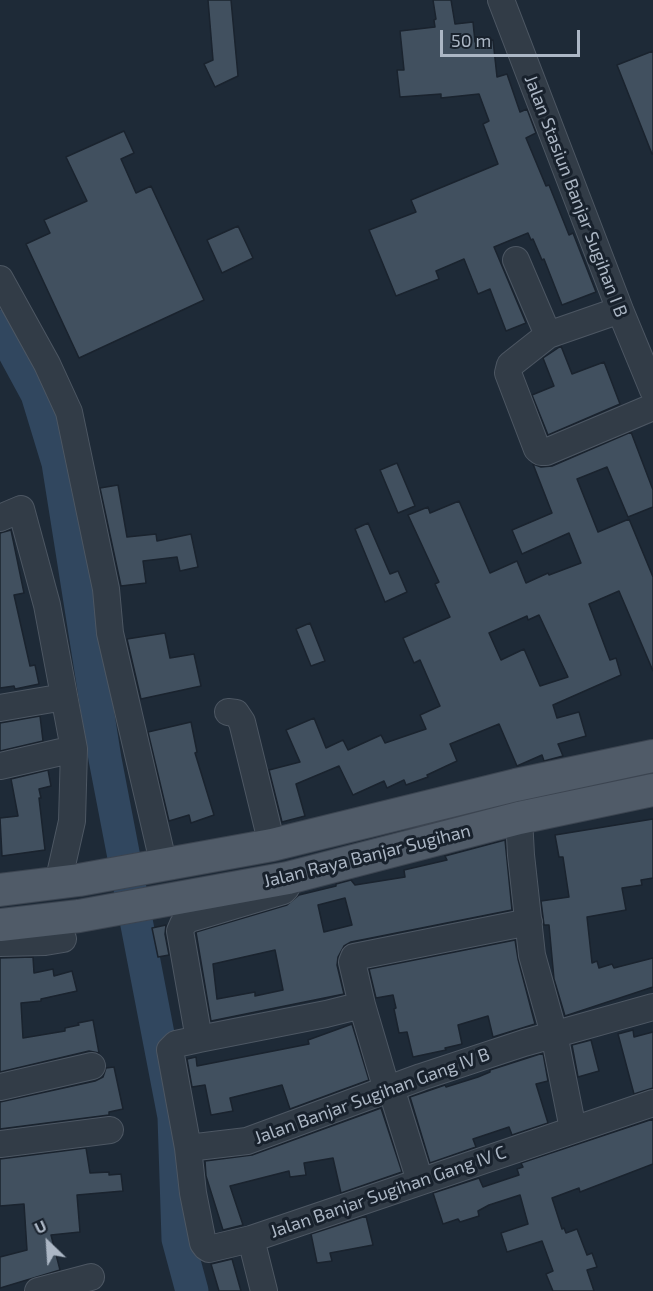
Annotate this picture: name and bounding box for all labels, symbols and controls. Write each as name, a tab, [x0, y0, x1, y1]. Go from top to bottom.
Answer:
scale bar	[443, 18, 582, 56]
text: 50 m	[451, 29, 491, 51]
street label: Jalan Stasiun Banjar Sugihan I B	[520, 72, 632, 320]
street label: Jalan Raya Banjar Sugihan	[261, 820, 473, 892]
street label: Jalan Banjar Sugihan Gang IV B	[251, 1043, 493, 1149]
street label: Jalan Banjar Sugihan Gang IV C	[267, 1141, 509, 1243]
north arrow	[18, 1213, 78, 1273]
text: U	[31, 1215, 49, 1237]

